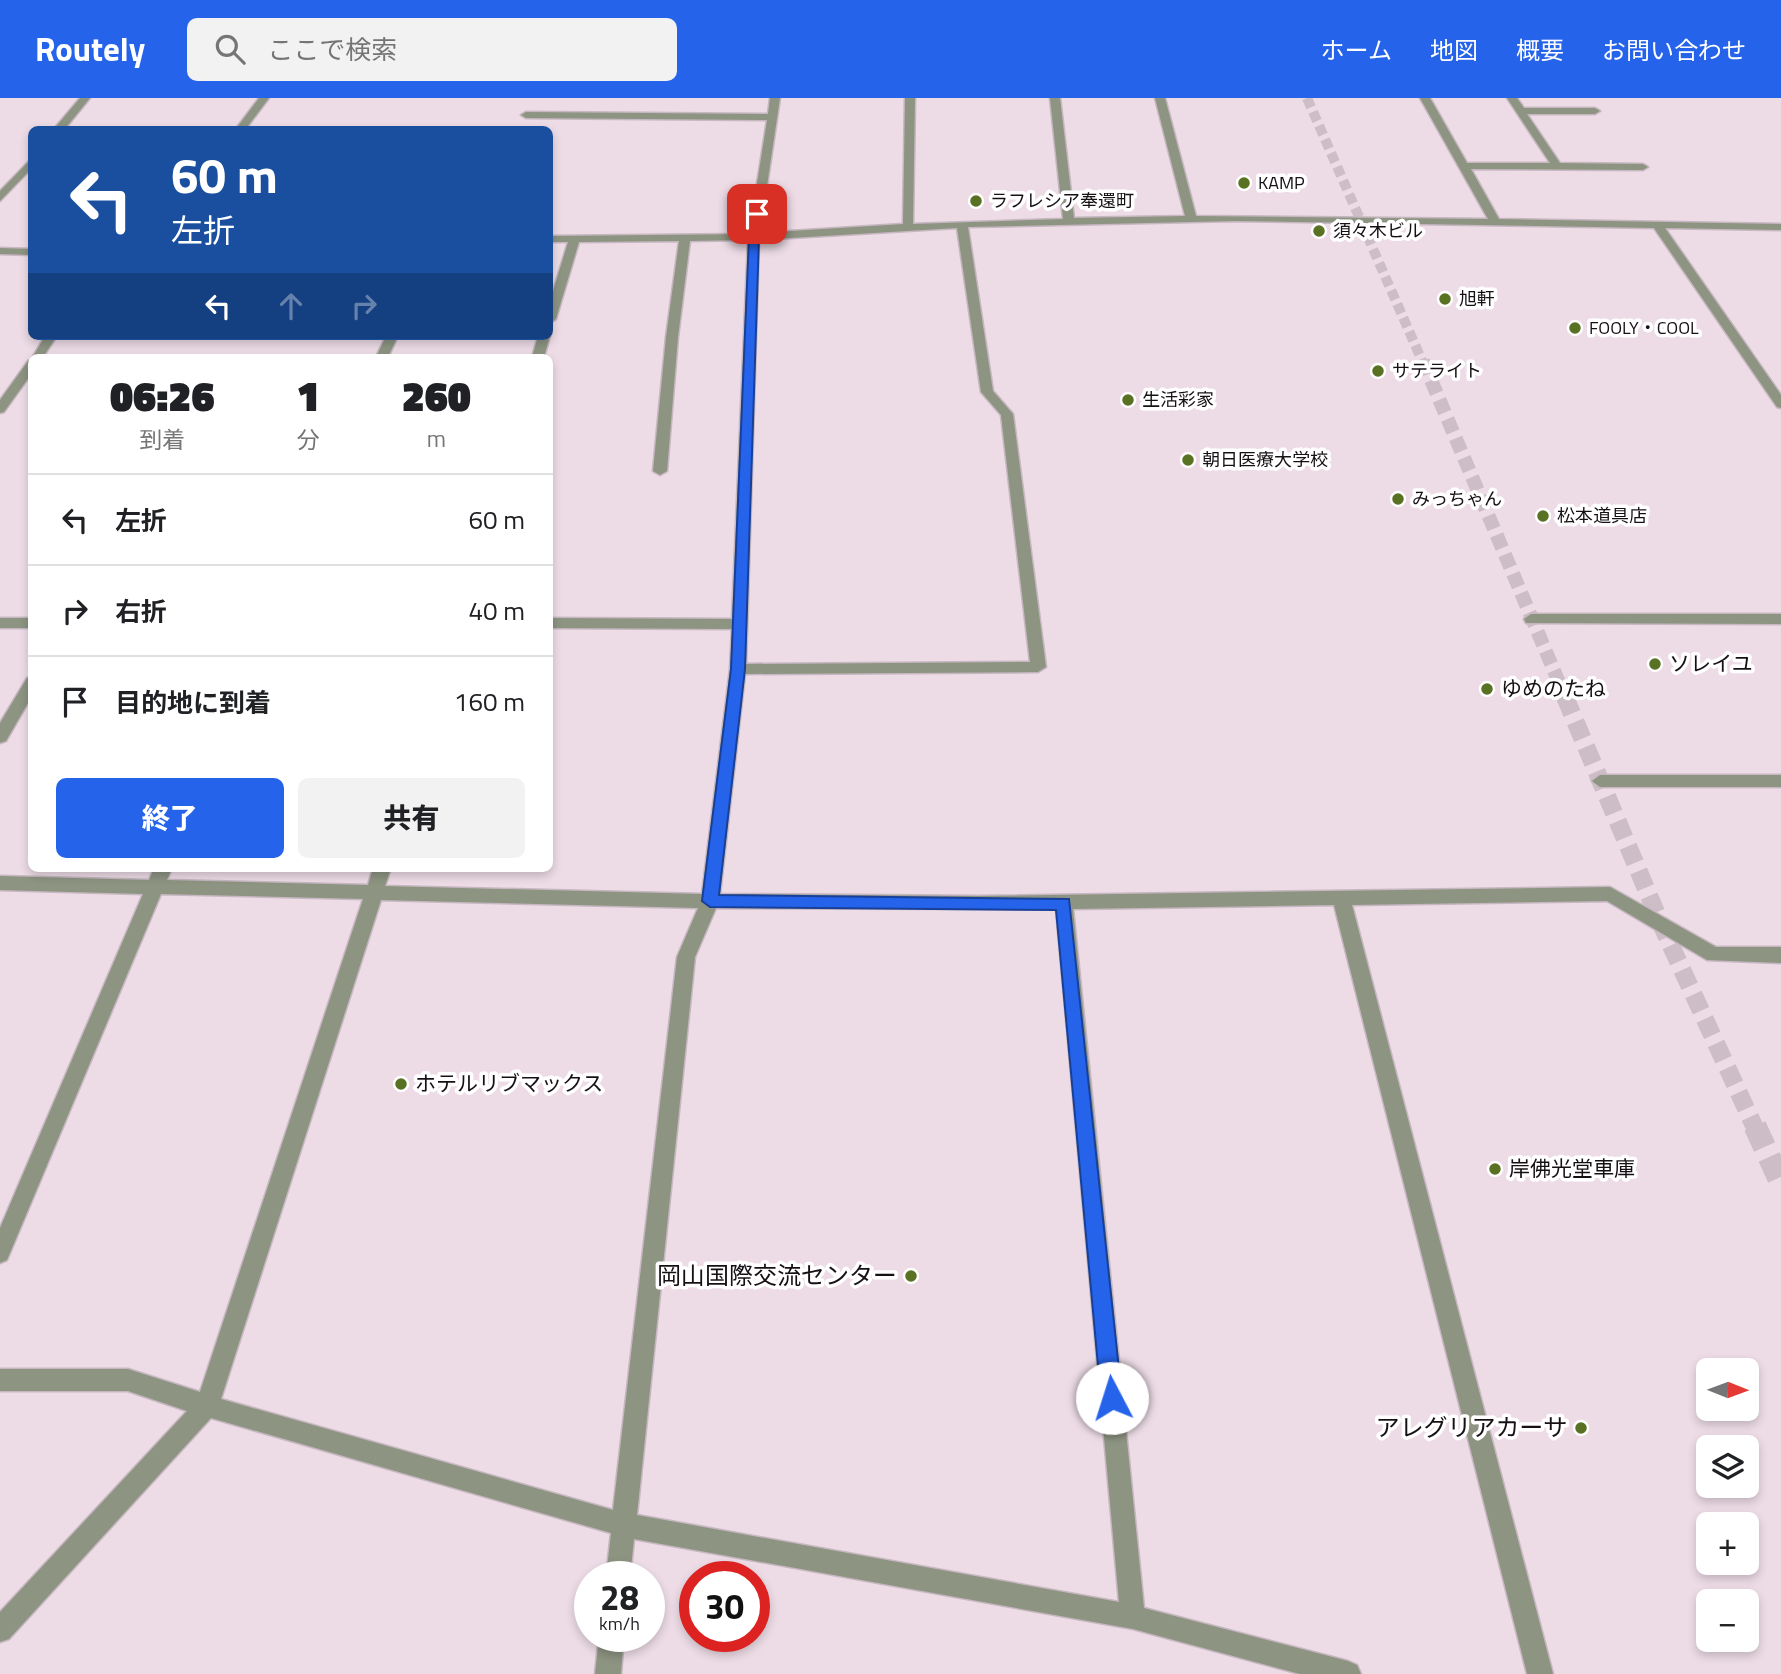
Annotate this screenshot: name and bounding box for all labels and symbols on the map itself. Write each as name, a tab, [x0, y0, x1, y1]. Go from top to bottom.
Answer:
place label: KAMP	[1258, 169, 1305, 196]
marker: KAMP	[1236, 175, 1252, 191]
pin	[727, 184, 787, 244]
place label: ラフレシア奉還町	[990, 187, 1134, 214]
marker: ラフレシア奉還町	[968, 193, 984, 209]
place label: 須々木ビル	[1333, 217, 1423, 244]
marker: 須々木ビル	[1311, 223, 1327, 239]
place label: 旭軒	[1459, 285, 1495, 312]
marker: 旭軒	[1437, 291, 1453, 307]
place label: FOOLY・COOL	[1589, 314, 1699, 341]
marker: FOOLY・COOL	[1567, 320, 1583, 336]
place label: サテライト	[1392, 357, 1482, 384]
marker: サテライト	[1370, 363, 1386, 379]
place label: 生活彩家	[1142, 386, 1214, 413]
marker: 生活彩家	[1120, 392, 1136, 408]
place label: 朝日医療大学校	[1202, 446, 1328, 473]
marker: 朝日医療大学校	[1180, 452, 1196, 468]
place label: みっちゃん	[1412, 485, 1502, 512]
marker: みっちゃん	[1390, 491, 1406, 507]
place label: 松本道具店	[1557, 502, 1647, 529]
marker: 松本道具店	[1535, 508, 1551, 524]
place label: ソレイユ	[1669, 647, 1753, 679]
marker: ソレイユ	[1647, 656, 1663, 672]
place label: ゆめのたね	[1501, 672, 1606, 704]
marker: ゆめのたね	[1479, 681, 1495, 697]
place label: ホテルリブマックス	[415, 1067, 603, 1099]
marker: ホテルリブマックス	[393, 1076, 409, 1092]
place label: 岸佛光堂車庫	[1509, 1152, 1635, 1184]
marker: 岸佛光堂車庫	[1487, 1161, 1503, 1177]
place label: 岡山国際交流センター	[657, 1257, 897, 1293]
marker: 岡山国際交流センター	[903, 1268, 919, 1284]
north arrow	[1696, 1358, 1759, 1421]
position arrow	[1075, 1361, 1149, 1435]
place label: アレグリアカーサ	[1375, 1409, 1567, 1445]
marker: アレグリアカーサ	[1573, 1420, 1589, 1436]
speed limit sign: 30	[679, 1561, 770, 1652]

